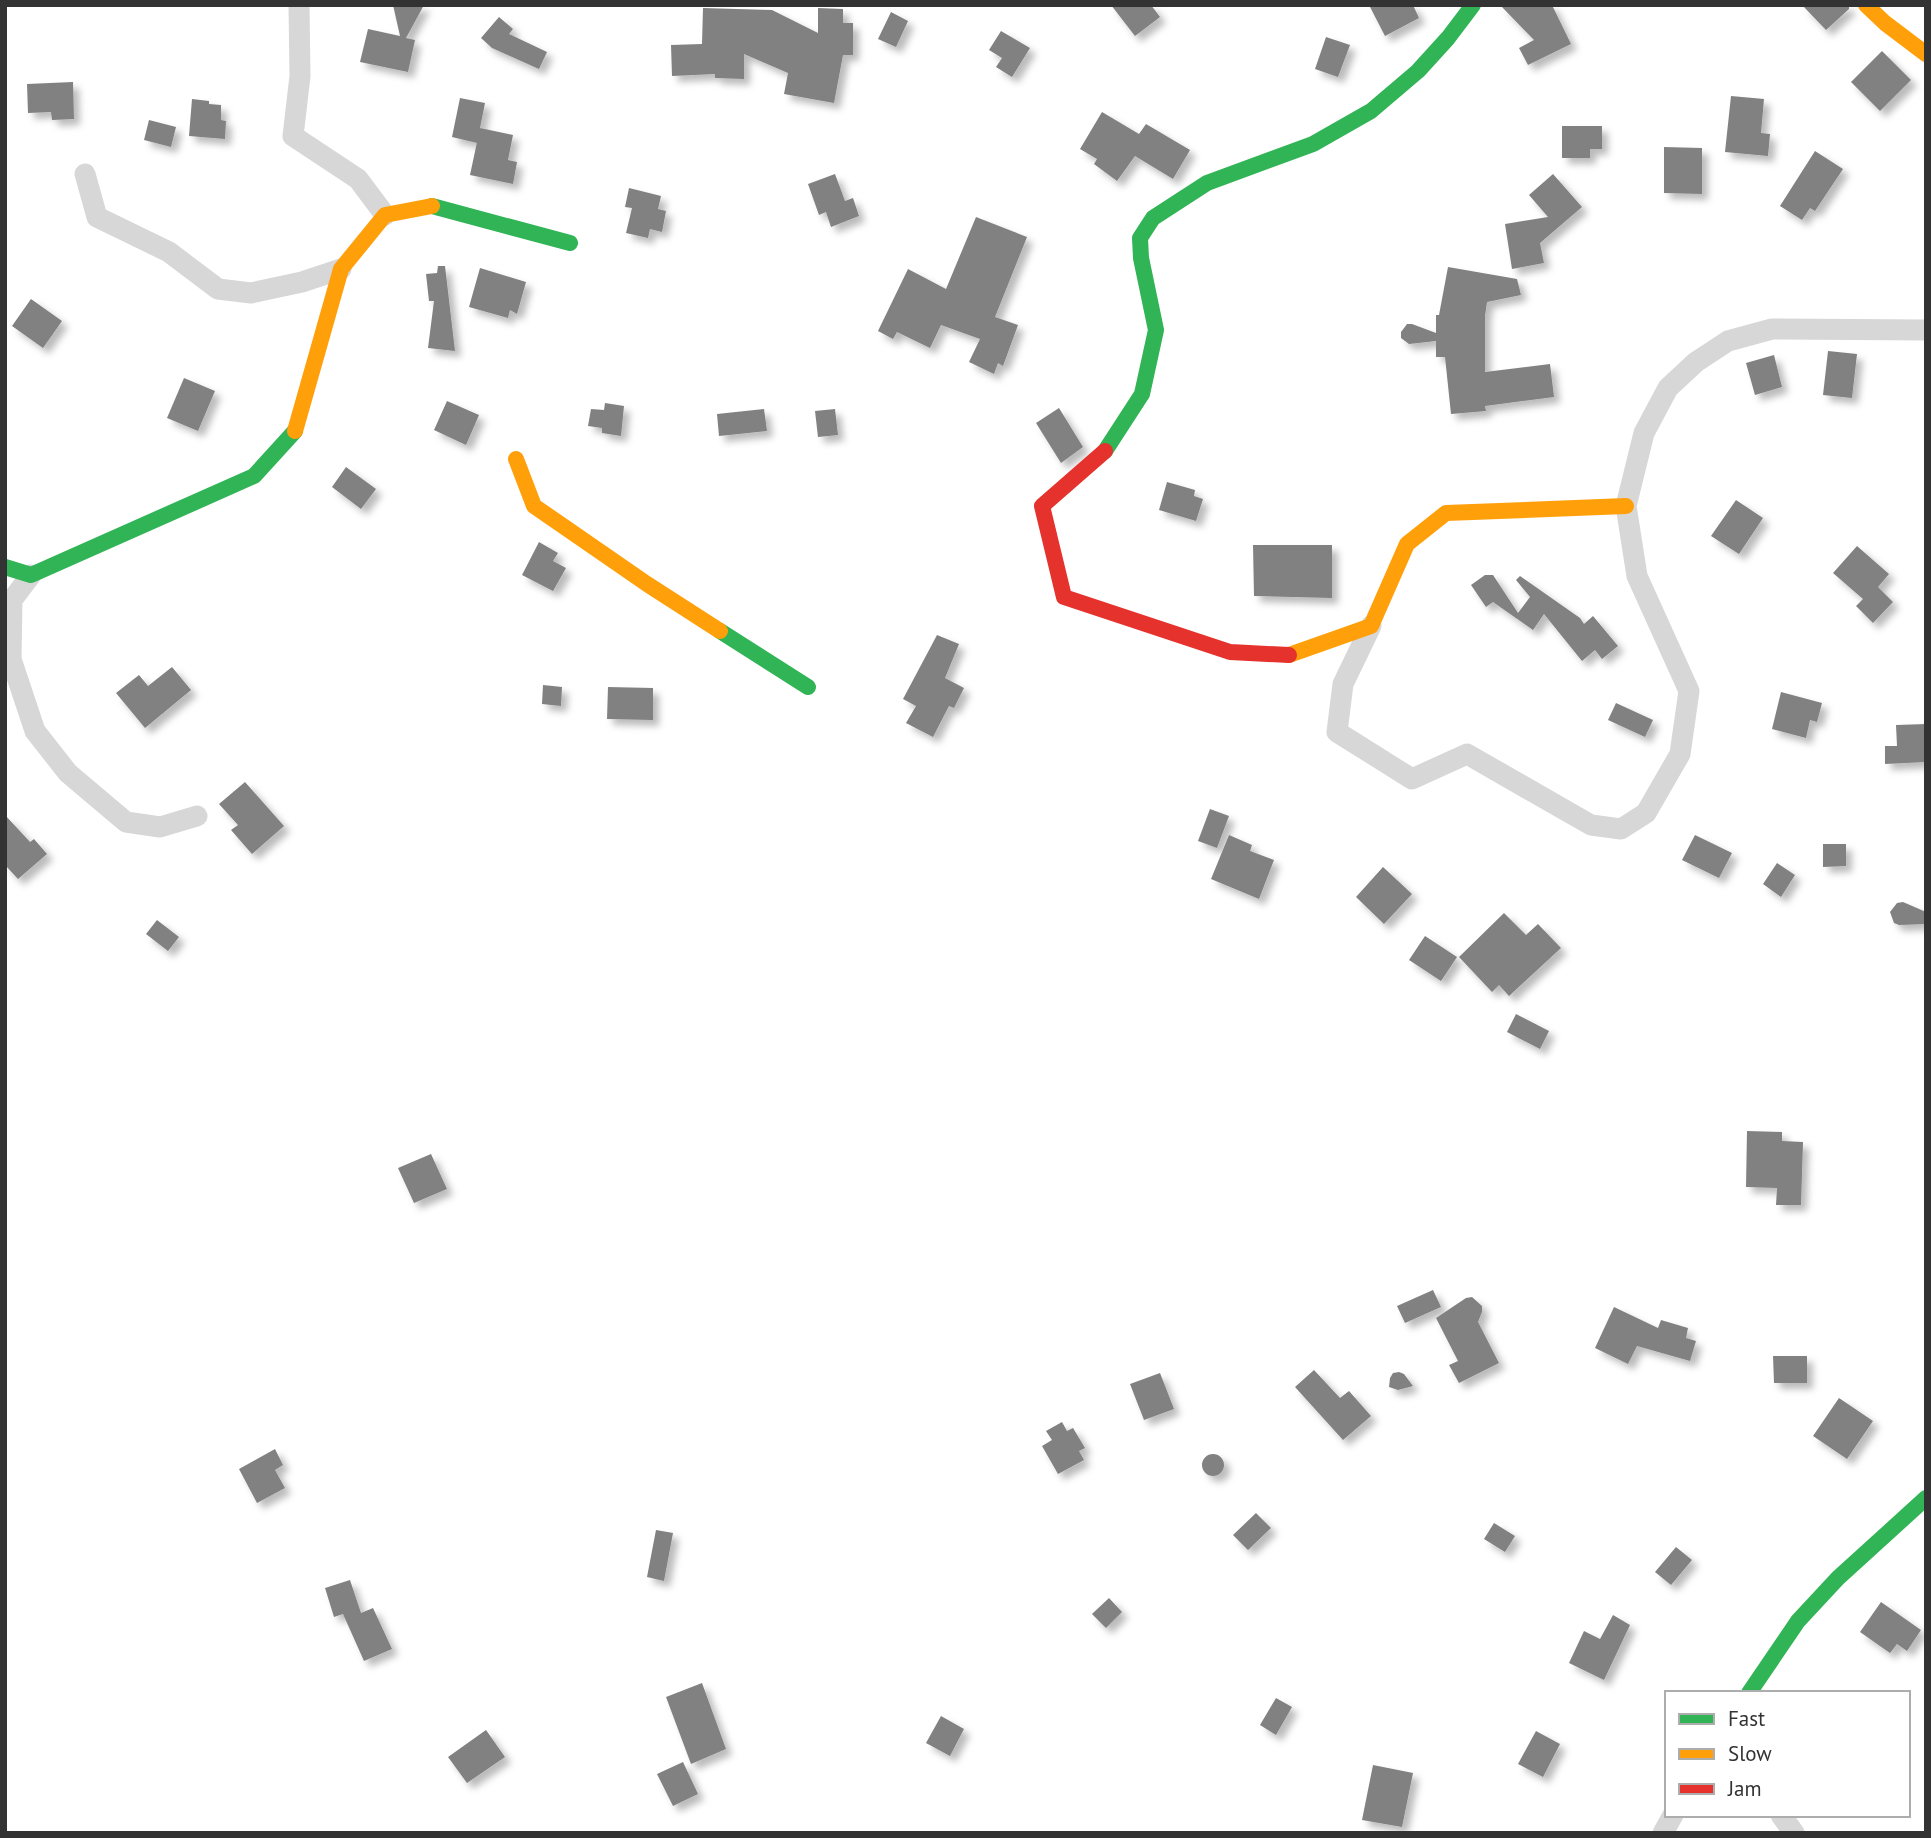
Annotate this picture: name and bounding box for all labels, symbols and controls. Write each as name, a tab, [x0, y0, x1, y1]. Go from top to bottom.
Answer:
legend	[1665, 1691, 1910, 1817]
text: Fast	[1728, 1705, 1765, 1732]
text: Slow	[1728, 1740, 1772, 1767]
text: Jam	[1727, 1775, 1762, 1802]

